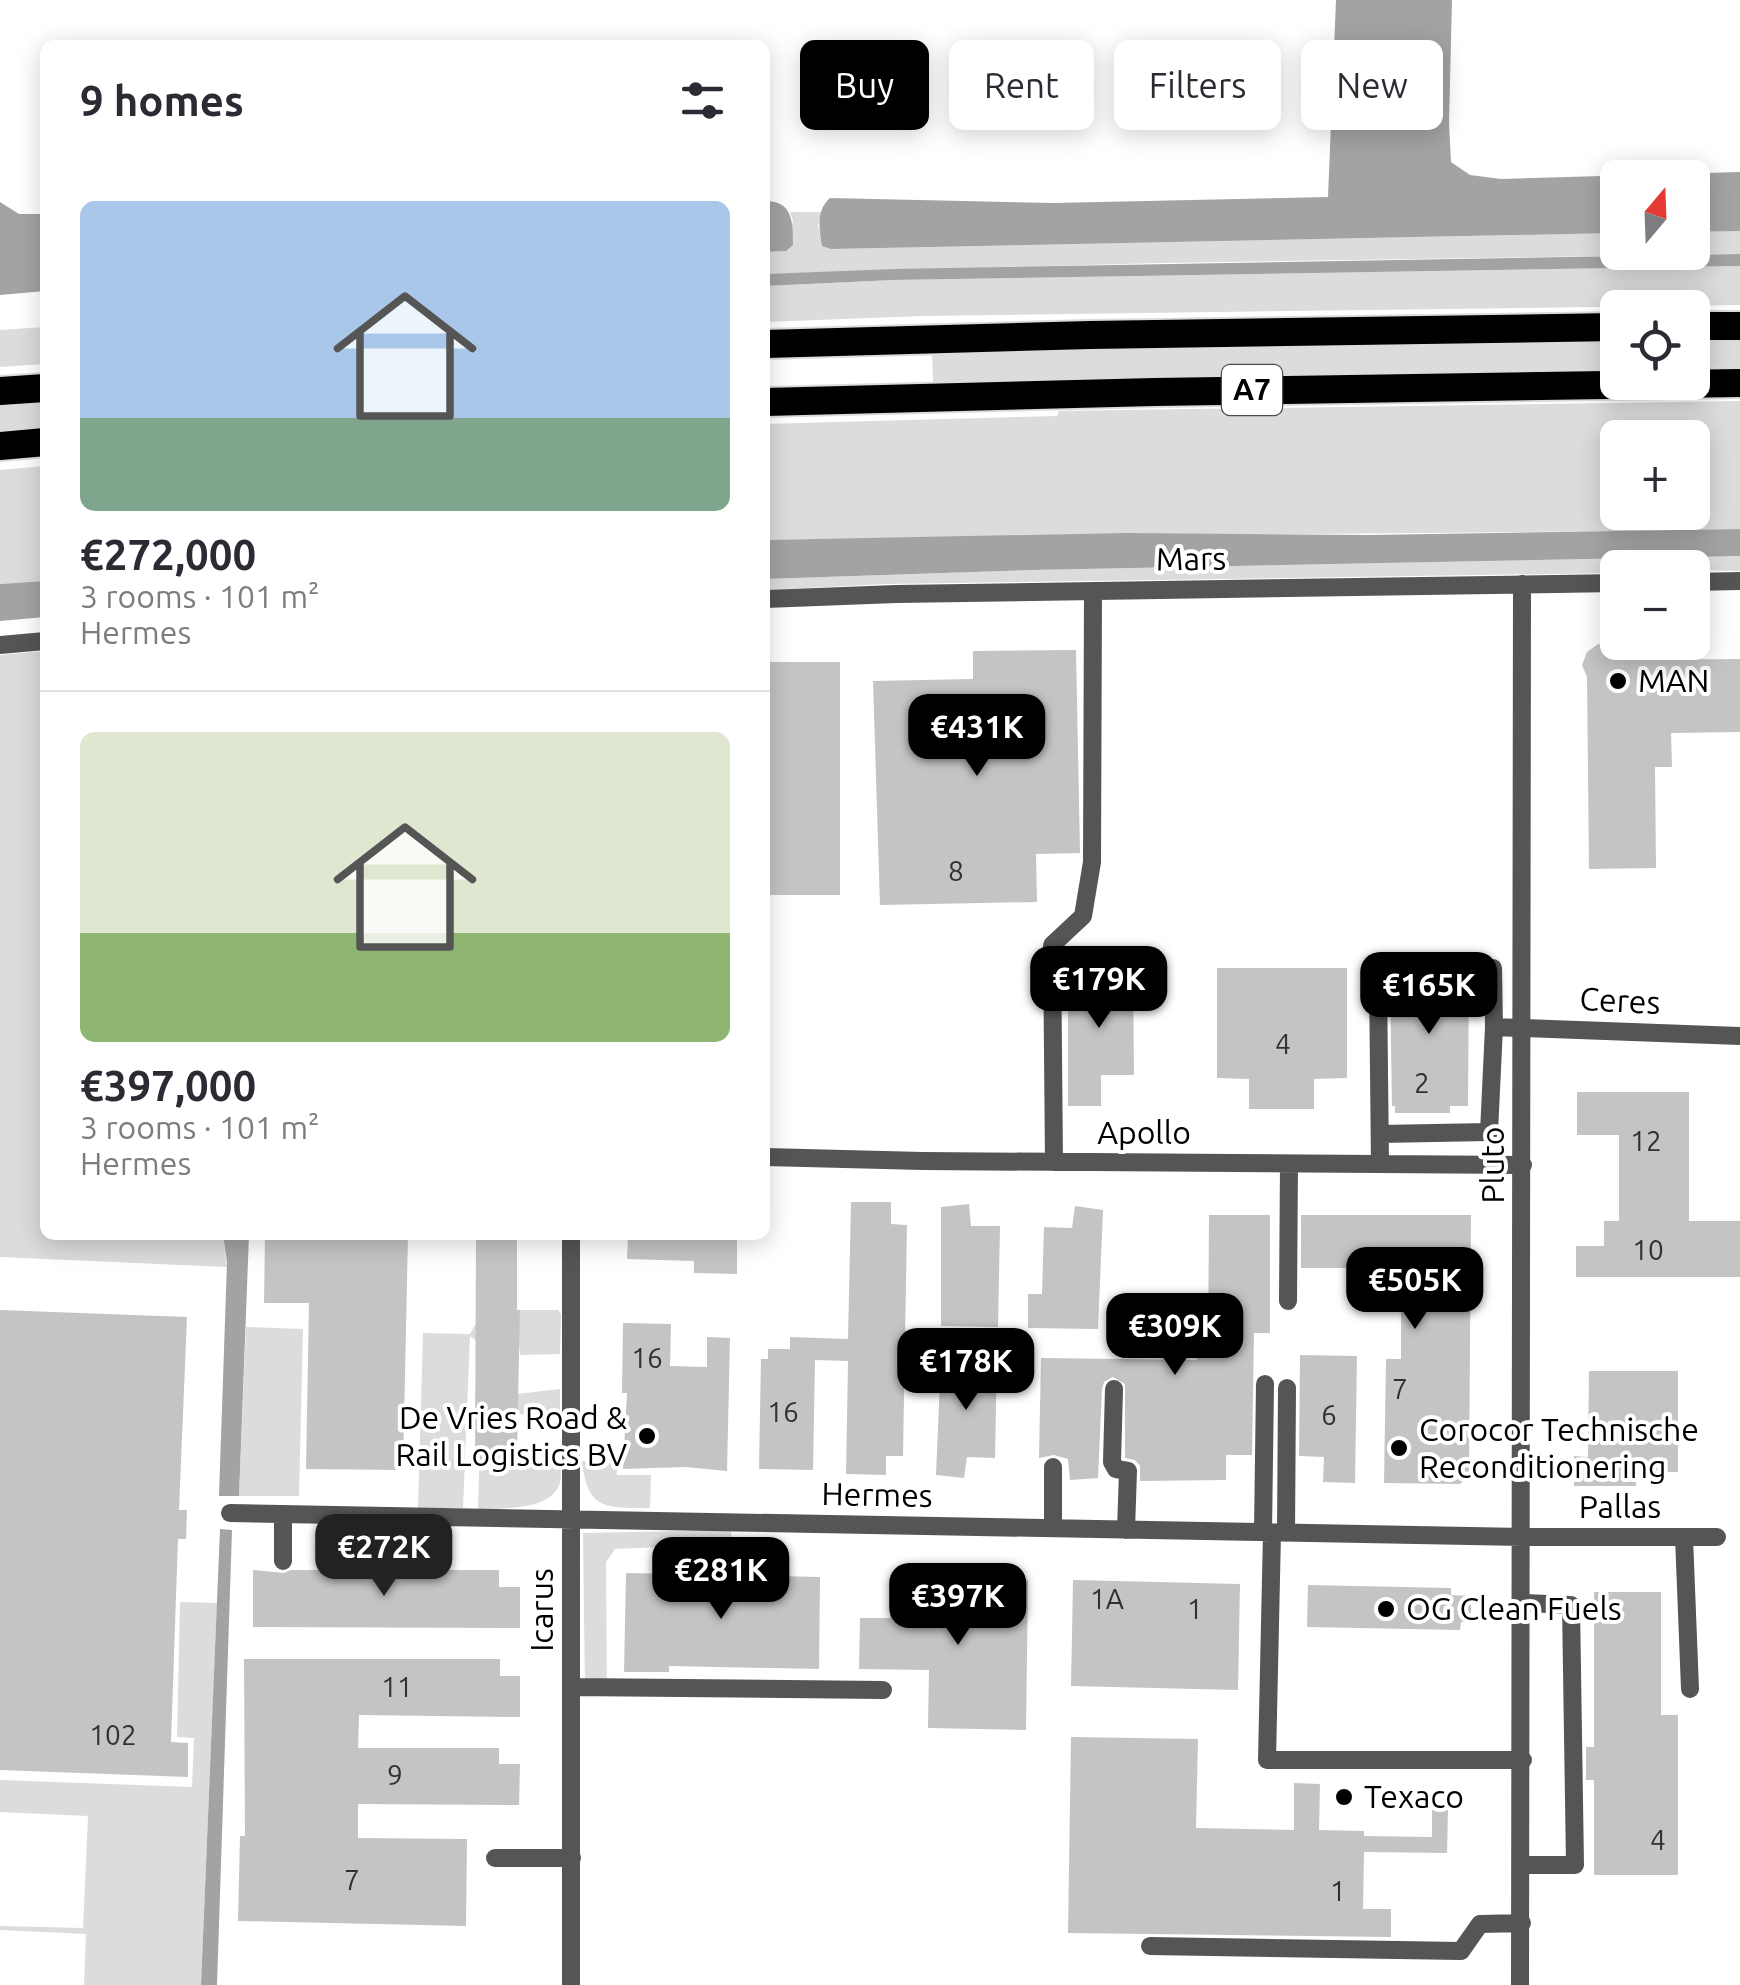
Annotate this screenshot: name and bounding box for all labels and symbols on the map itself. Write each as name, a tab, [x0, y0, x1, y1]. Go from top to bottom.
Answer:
north arrow	[1600, 160, 1710, 270]
road number: A7	[1222, 365, 1282, 415]
street label: Mars	[1156, 539, 1226, 577]
place label: MAN	[1638, 662, 1709, 698]
marker: MAN	[1607, 670, 1629, 692]
pin: €431K	[907, 694, 1047, 779]
house number: 8	[948, 855, 964, 886]
pin: €179K	[1029, 946, 1169, 1031]
pin: €165K	[1359, 952, 1499, 1037]
street label: Ceres	[1579, 980, 1661, 1020]
house number: 4	[1275, 1028, 1291, 1059]
house number: 2	[1414, 1067, 1430, 1098]
street label: Apollo	[1097, 1114, 1191, 1150]
house number: 12	[1630, 1125, 1662, 1156]
street label: Pluto	[1474, 1126, 1510, 1204]
house number: 10	[1632, 1234, 1664, 1265]
pin: €505K	[1345, 1247, 1485, 1332]
pin: €309K	[1105, 1293, 1245, 1378]
pin: €178K	[896, 1328, 1036, 1413]
house number: 16	[631, 1342, 663, 1373]
house number: 7	[1392, 1373, 1408, 1404]
house number: 16	[767, 1396, 799, 1427]
place label: De Vries Road & Rail Logistics BV	[395, 1399, 627, 1472]
house number: 6	[1321, 1399, 1337, 1430]
place label: Corocor Technische Reconditionering	[1419, 1411, 1699, 1484]
marker: De Vries Road & Rail Logistics BV	[636, 1425, 658, 1447]
marker: Corocor Technische Reconditionering	[1388, 1437, 1410, 1459]
street label: Hermes	[821, 1475, 933, 1513]
street label: Pallas	[1579, 1488, 1661, 1524]
pin: €272K	[314, 1514, 454, 1599]
pin: €281K	[651, 1537, 791, 1622]
pin: €397K	[888, 1563, 1028, 1648]
street label: Icarus	[523, 1568, 559, 1652]
house number: 1A	[1090, 1583, 1124, 1614]
place label: OG Clean Fuels	[1406, 1590, 1622, 1626]
house number: 1	[1187, 1593, 1203, 1624]
marker: OG Clean Fuels	[1375, 1598, 1397, 1620]
house number: 11	[381, 1671, 413, 1702]
house number: 102	[89, 1719, 137, 1750]
house number: 9	[387, 1759, 403, 1790]
place label: Texaco	[1364, 1778, 1464, 1814]
marker: Texaco	[1333, 1786, 1355, 1808]
house number: 4	[1650, 1824, 1666, 1855]
house number: 7	[344, 1864, 360, 1895]
house number: 1	[1330, 1875, 1346, 1906]

